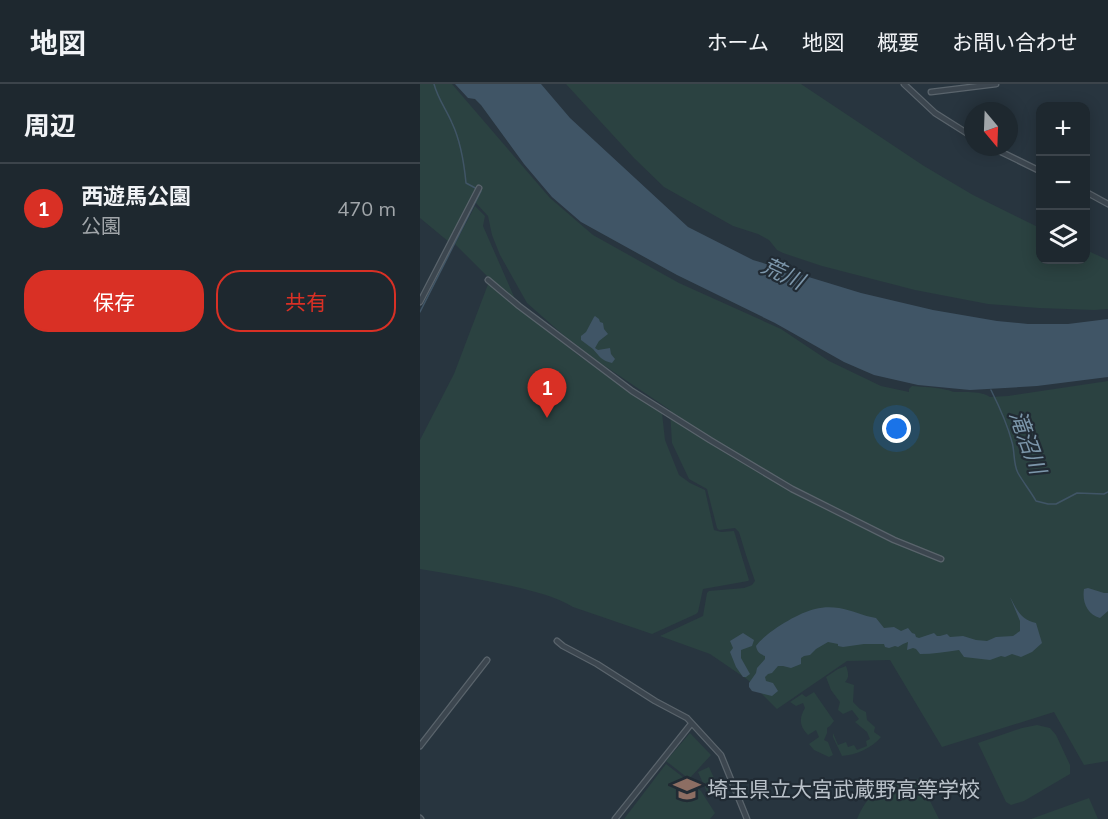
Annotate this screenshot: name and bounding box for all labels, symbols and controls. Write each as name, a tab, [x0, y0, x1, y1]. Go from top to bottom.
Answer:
text: 地図	[30, 25, 86, 60]
text: ホーム	[707, 29, 769, 55]
text: 地図	[802, 29, 844, 55]
text: 概要	[877, 29, 919, 55]
text: お問い合わせ	[952, 29, 1078, 55]
north arrow	[964, 102, 1018, 156]
map controls	[1036, 102, 1090, 264]
button: +	[1036, 102, 1090, 156]
text: 周辺	[24, 109, 76, 142]
button: −	[1036, 156, 1090, 210]
text: 西遊馬公園	[81, 182, 191, 210]
text: 1	[38, 196, 50, 221]
text: 470 m	[337, 196, 396, 221]
button: layers	[1036, 210, 1090, 264]
text: 公園	[81, 213, 121, 238]
water label: 荒川	[757, 251, 811, 296]
button: 保存	[24, 270, 204, 332]
button: 共有	[216, 270, 396, 332]
pin: 1	[528, 368, 566, 418]
water label: 滝沼川	[1004, 406, 1053, 480]
your location	[882, 414, 911, 443]
school or university icon: 埼玉県立大宮武蔵野高等学校	[672, 774, 702, 804]
place label: 埼玉県立大宮武蔵野高等学校	[707, 776, 980, 802]

